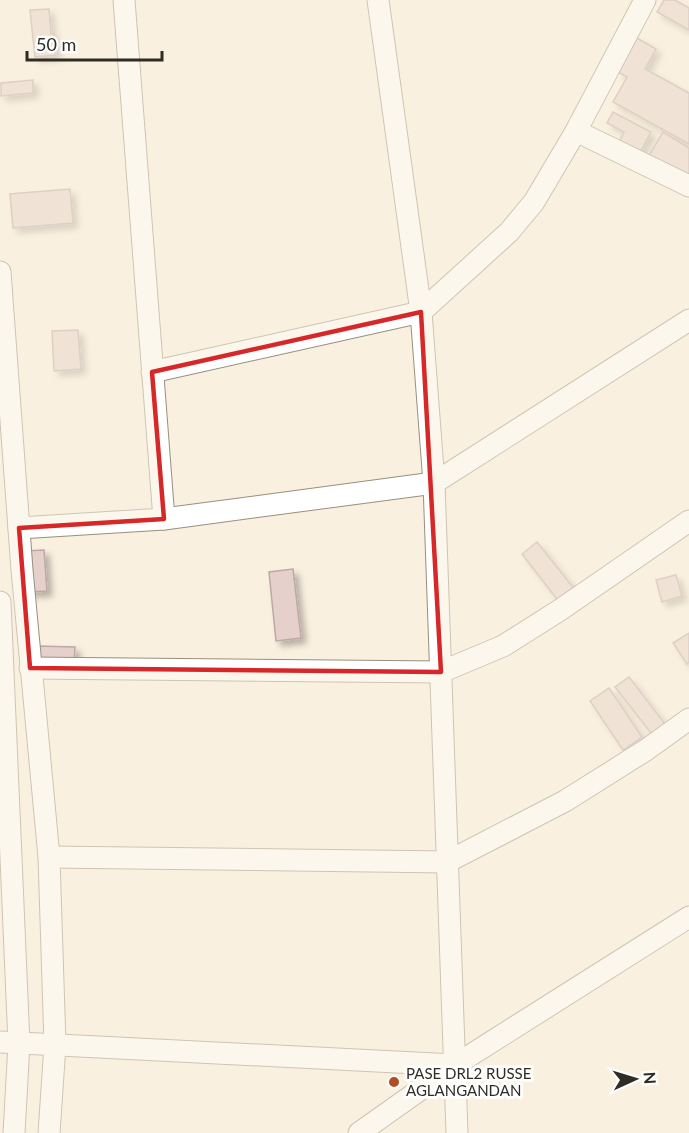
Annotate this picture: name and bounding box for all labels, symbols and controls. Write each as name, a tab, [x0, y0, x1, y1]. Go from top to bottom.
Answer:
scale bar	[27, 24, 162, 62]
text: 50 m	[36, 33, 76, 55]
north arrow	[605, 1049, 665, 1109]
place label: PASE DRL2 RUSSE AGLANGANDAN	[406, 1064, 531, 1099]
text: N	[641, 1071, 660, 1085]
marker: PASE DRL2 RUSSE AGLANGANDAN	[387, 1075, 401, 1089]

